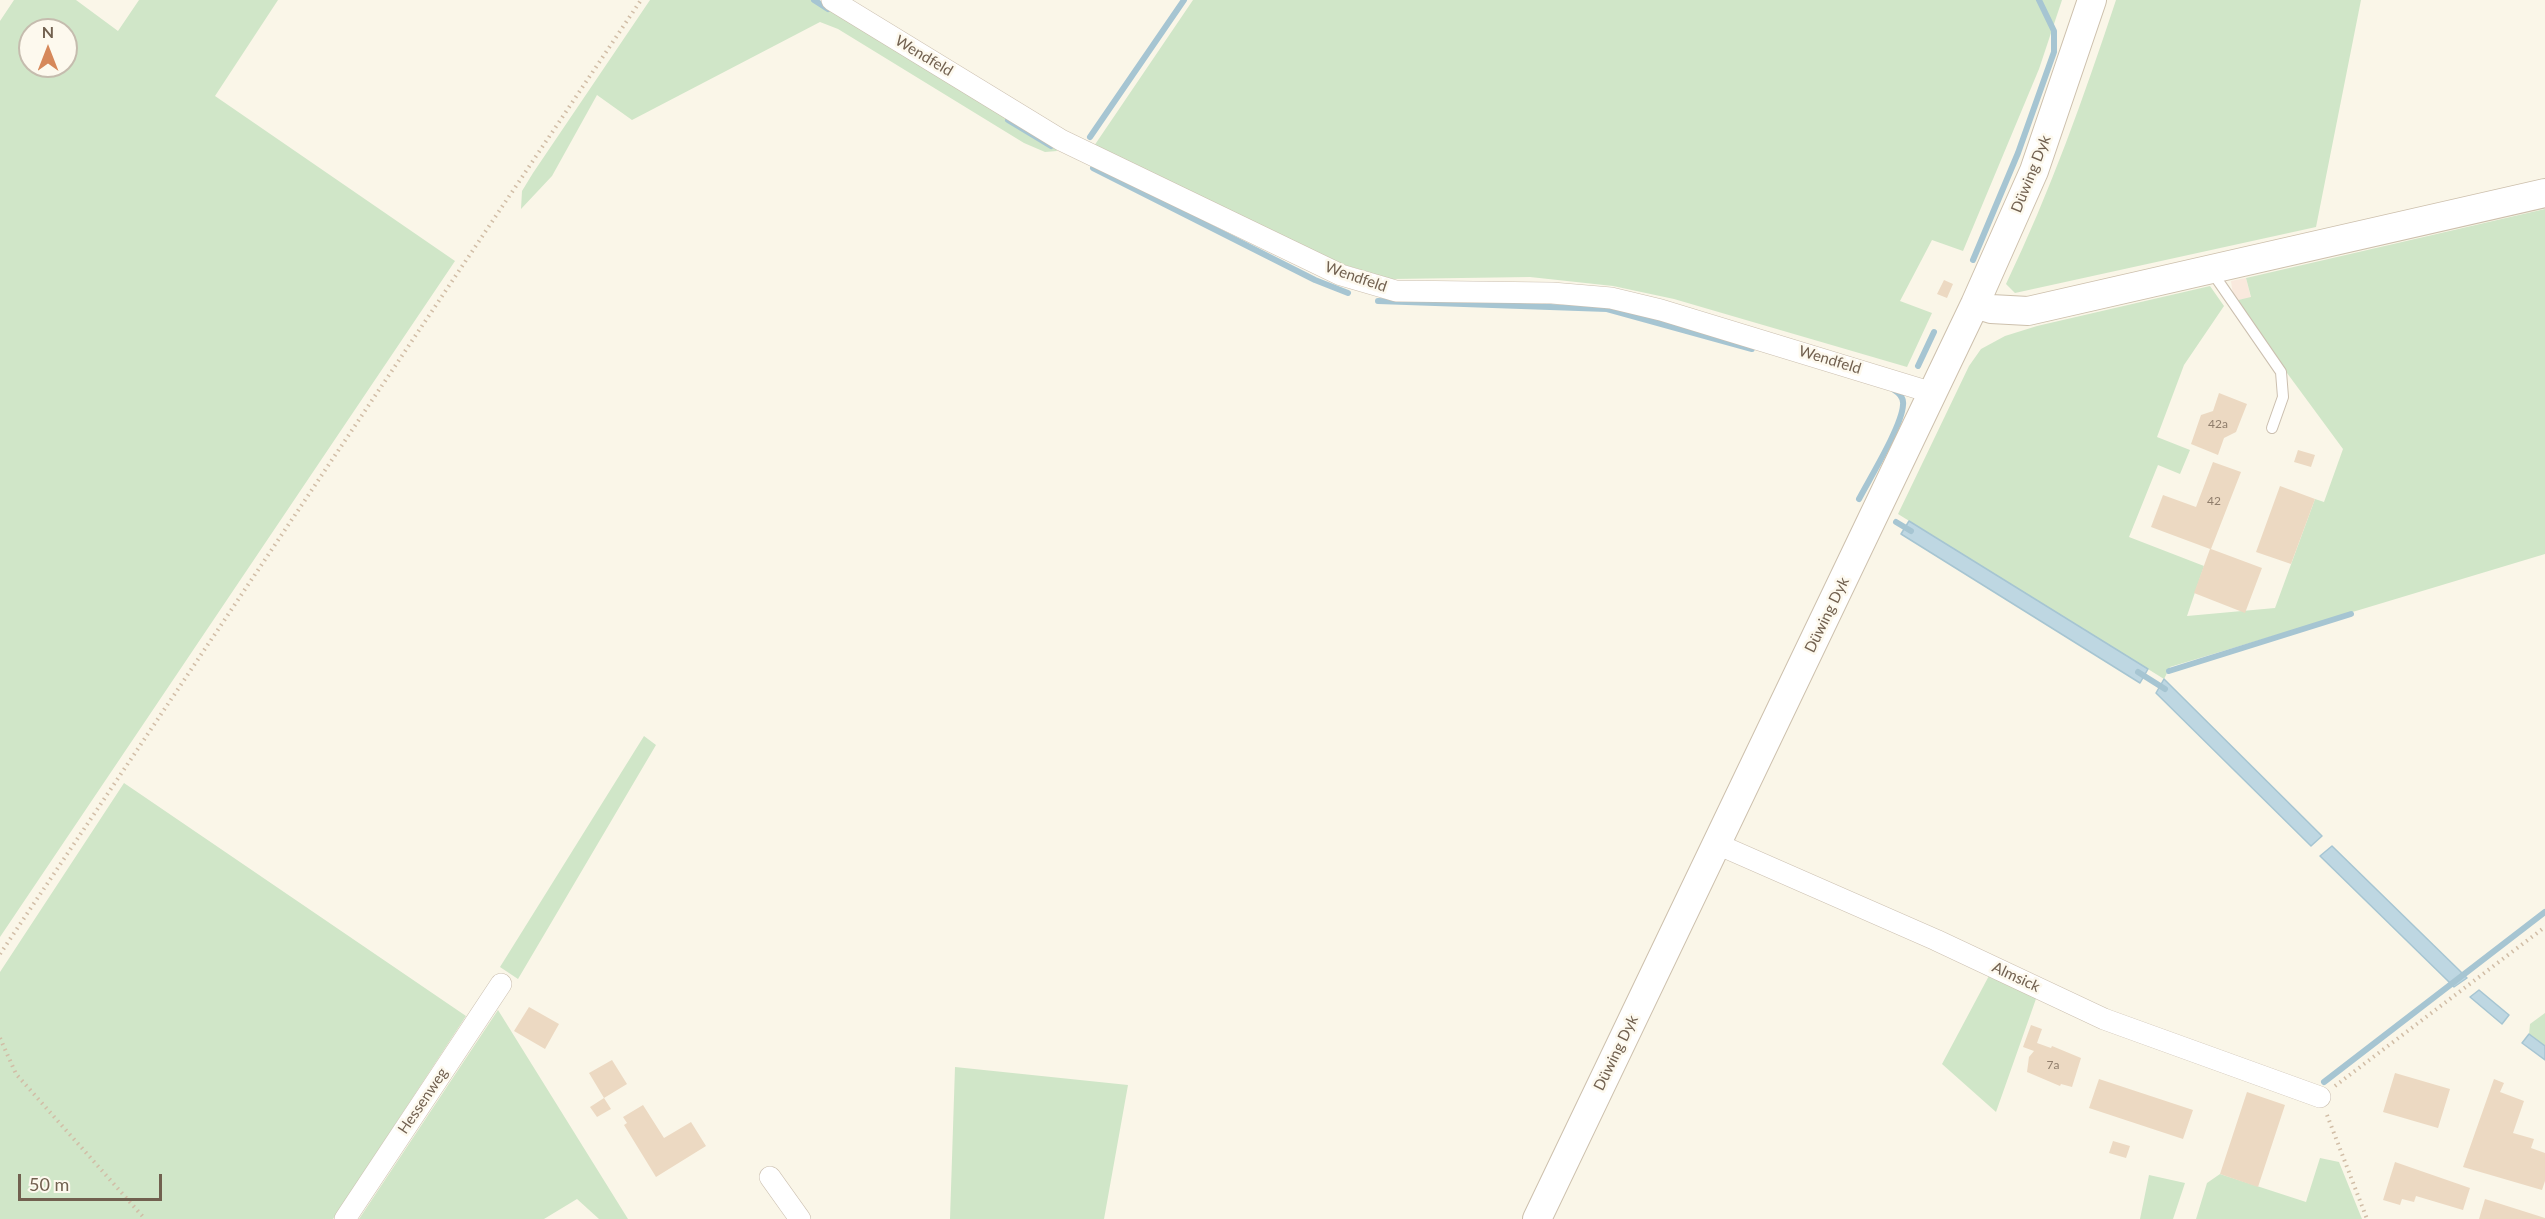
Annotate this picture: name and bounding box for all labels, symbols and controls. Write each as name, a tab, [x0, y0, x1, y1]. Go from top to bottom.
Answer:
north arrow	[18, 18, 78, 78]
text: N	[42, 22, 54, 41]
street label: Wendfeld	[892, 32, 956, 80]
street label: Düwing Dyk	[2007, 133, 2055, 215]
street label: Wendfeld	[1323, 258, 1389, 296]
street label: Wendfeld	[1797, 342, 1863, 378]
house number: 42a	[2208, 417, 2228, 431]
house number: 42	[2207, 494, 2221, 508]
street label: Düwing Dyk	[1801, 574, 1853, 656]
street label: Almsick	[1989, 958, 2043, 996]
street label: Düwing Dyk	[1590, 1012, 1642, 1094]
house number: 7a	[2047, 1058, 2059, 1072]
street label: Hessenweg	[394, 1065, 452, 1137]
scale bar	[21, 1162, 165, 1200]
text: 50 m	[29, 1173, 69, 1195]

